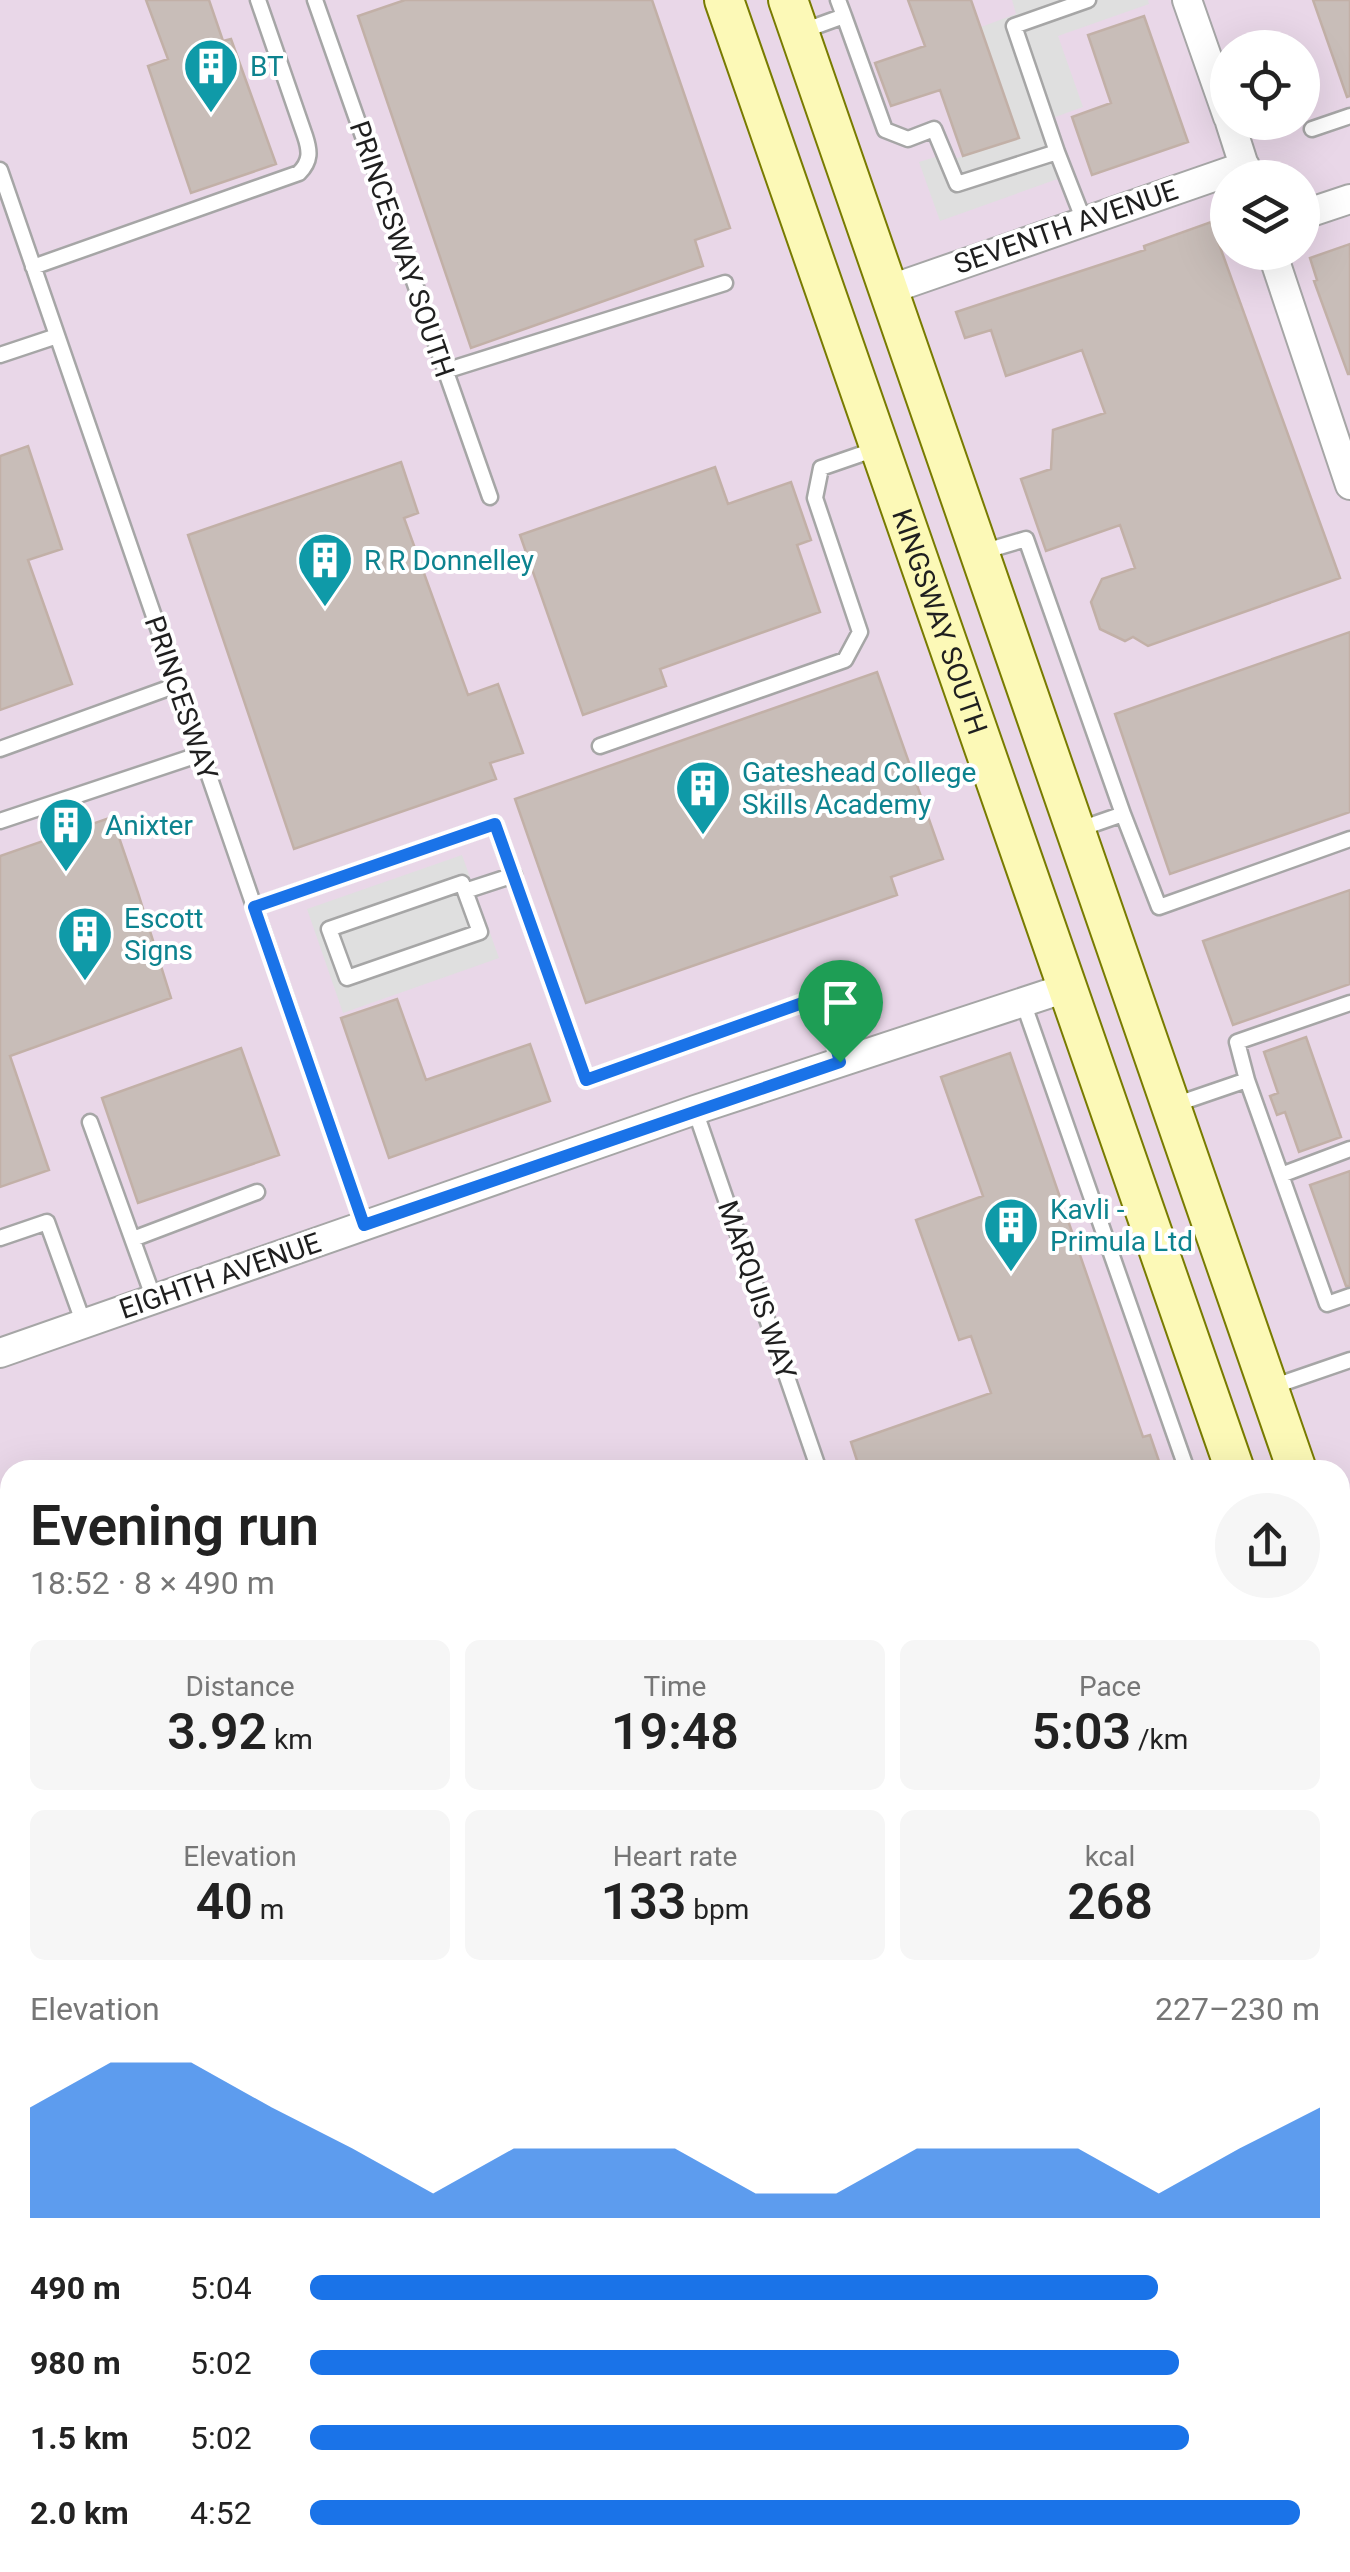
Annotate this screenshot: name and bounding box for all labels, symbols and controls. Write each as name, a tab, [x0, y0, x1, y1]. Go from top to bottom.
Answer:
map controls	[1210, 30, 1320, 270]
button: locate	[1210, 30, 1320, 140]
building icon: BT	[181, 36, 241, 115]
place label: BT	[250, 50, 284, 83]
street label: PRINCESWAY SOUTH	[343, 116, 461, 382]
button: layers	[1210, 160, 1320, 270]
street label: SEVENTH AVENUE	[950, 173, 1182, 281]
street label: KINGSWAY SOUTH	[886, 504, 994, 739]
building icon: R R Donnelley	[295, 530, 355, 609]
place label: R R Donnelley	[364, 544, 534, 577]
street label: PRINCESWAY	[138, 612, 225, 785]
place label: Gateshead College Skills Academy	[742, 756, 976, 821]
building icon: Gateshead College Skills Academy	[673, 758, 733, 837]
building icon: Anixter	[36, 795, 96, 874]
place label: Anixter	[105, 809, 193, 842]
place label: Escott Signs	[124, 902, 203, 967]
building icon: Escott Signs	[55, 904, 115, 983]
pin	[798, 960, 883, 1063]
icon: arrive	[813, 975, 868, 1030]
place label: Kavli - Primula Ltd	[1050, 1193, 1193, 1258]
building icon: Kavli - Primula Ltd	[981, 1195, 1041, 1274]
street label: MARQUIS WAY	[711, 1196, 803, 1384]
street label: EIGHTH AVENUE	[115, 1226, 325, 1326]
button: share	[1215, 1493, 1320, 1598]
text: Evening run	[30, 1494, 319, 1558]
text: 18:52 · 8 × 490 m	[30, 1564, 275, 1602]
text: Distance	[186, 1670, 295, 1703]
text: Time	[644, 1670, 706, 1703]
text: Pace	[1079, 1670, 1141, 1703]
text: 3.92	[167, 1703, 267, 1761]
text: 19:48	[611, 1703, 739, 1761]
text: 5:03	[1032, 1703, 1131, 1761]
text: km	[267, 1723, 313, 1756]
text: /km	[1131, 1723, 1188, 1756]
text: Elevation	[183, 1840, 297, 1873]
text: Heart rate	[613, 1840, 737, 1873]
text: kcal	[1085, 1840, 1135, 1873]
text: 40	[196, 1873, 253, 1931]
text: 133	[601, 1873, 686, 1931]
text: 268	[1067, 1873, 1153, 1931]
text: m	[253, 1893, 284, 1926]
text: bpm	[686, 1893, 749, 1926]
text: Elevation	[30, 1990, 160, 2028]
text: 227–230 m	[1155, 1990, 1320, 2028]
text: 490 m	[30, 2269, 121, 2307]
text: 5:04	[190, 2269, 252, 2307]
text: 980 m	[30, 2344, 121, 2382]
text: 5:02	[190, 2344, 252, 2382]
text: 1.5 km	[30, 2419, 129, 2457]
text: 5:02	[190, 2419, 252, 2457]
text: 2.0 km	[30, 2494, 129, 2532]
text: 4:52	[190, 2494, 252, 2532]

